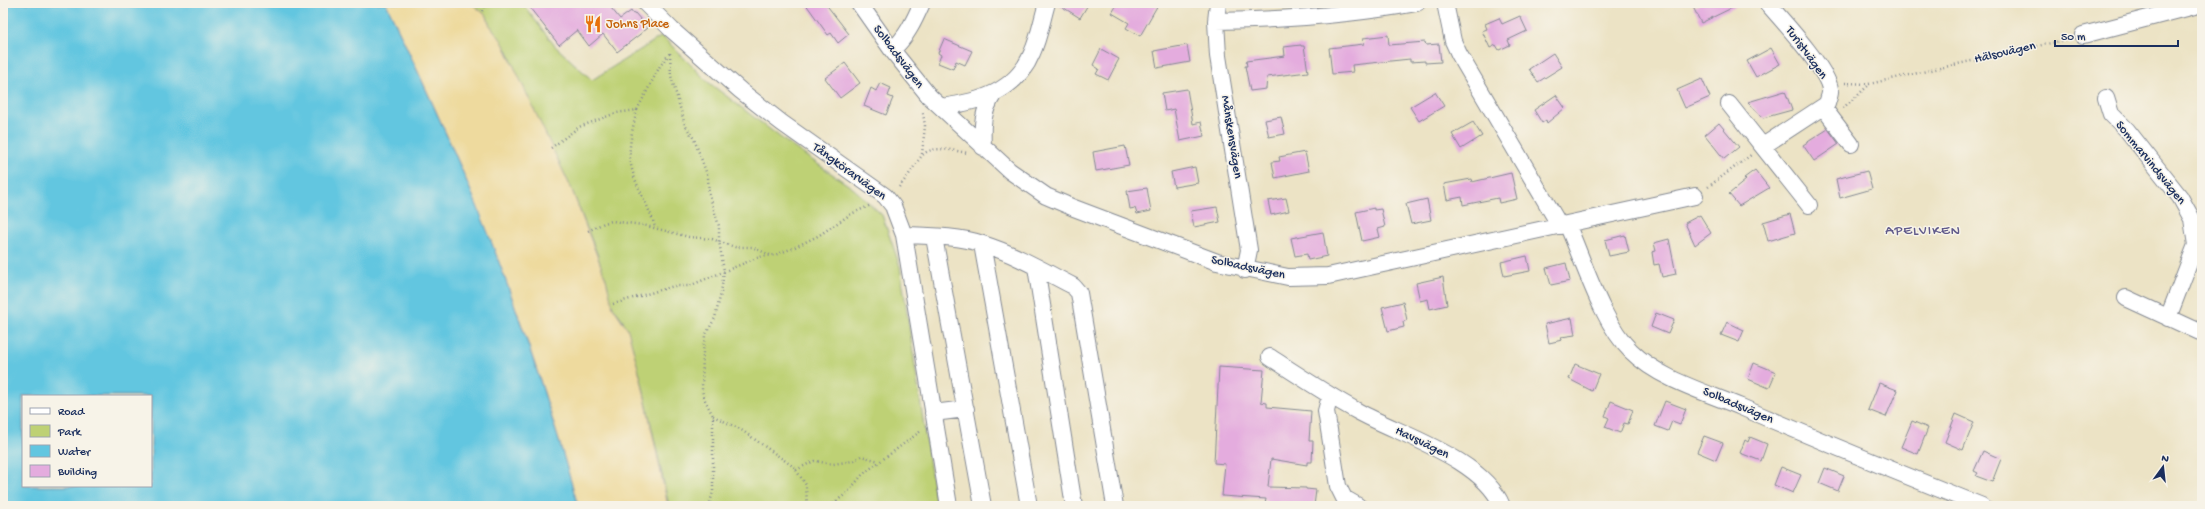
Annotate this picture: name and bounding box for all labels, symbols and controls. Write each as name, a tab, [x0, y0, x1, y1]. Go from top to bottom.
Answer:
restaurant icon: Johns Place	[583, 14, 603, 34]
place label: Johns Place	[606, 17, 669, 32]
street label: Solbadsvägen	[869, 22, 927, 92]
scale bar	[2055, 22, 2178, 48]
street label: Turistvägen	[1781, 23, 1831, 83]
text: 50 m	[2061, 31, 2086, 45]
street label: Hälsovägen	[1973, 39, 2038, 67]
street label: Månskensvägen	[1217, 94, 1245, 180]
street label: Sommarvindsvägen	[2112, 118, 2189, 209]
street label: Tångkörarvägen	[808, 139, 890, 204]
district label: APELVIKEN	[1885, 223, 1961, 240]
street label: Solbadsvägen	[1210, 253, 1287, 283]
street label: Solbadsvägen	[1700, 384, 1776, 428]
legend	[22, 395, 152, 487]
text: Road	[58, 406, 85, 420]
street label: Havsvägen	[1392, 423, 1452, 463]
text: Park	[57, 426, 83, 440]
text: Water	[58, 446, 92, 460]
north arrow	[2143, 447, 2183, 487]
text: N	[2160, 453, 2170, 466]
text: Building	[57, 466, 97, 480]

